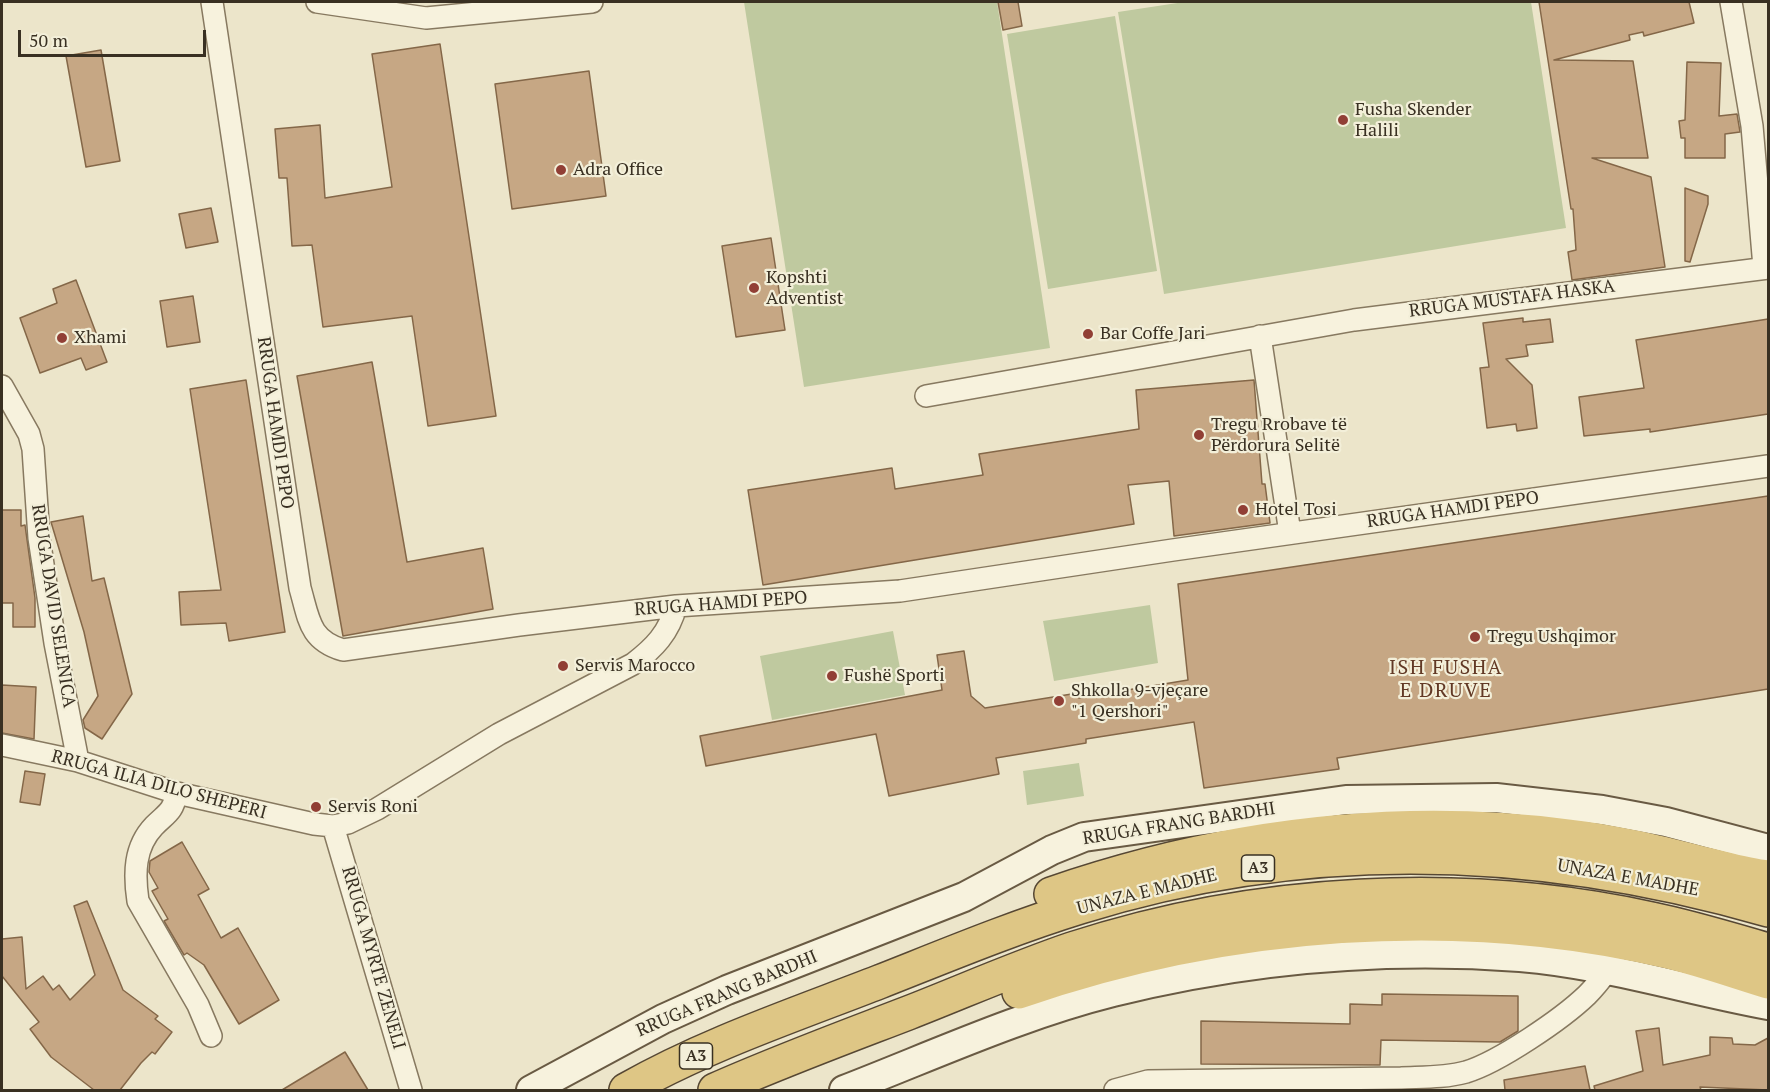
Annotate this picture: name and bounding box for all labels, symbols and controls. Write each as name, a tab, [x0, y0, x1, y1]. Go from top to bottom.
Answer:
scale bar	[21, 18, 208, 56]
text: 50 m	[29, 28, 68, 52]
place label: Fusha Skender Halili	[1355, 99, 1471, 142]
marker: Fusha Skender Halili	[1336, 113, 1350, 127]
place label: Adra Office	[573, 159, 663, 181]
marker: Adra Office	[554, 163, 568, 177]
place label: Kopshti Adventist	[766, 267, 843, 310]
street label: RRUGA MUSTAFA HASKA	[1408, 276, 1616, 322]
marker: Kopshti Adventist	[747, 281, 761, 295]
place label: Bar Coffe Jari	[1100, 323, 1206, 345]
place label: Xhami	[74, 327, 127, 349]
marker: Bar Coffe Jari	[1081, 327, 1095, 341]
marker: Xhami	[55, 331, 69, 345]
street label: RRUGA HAMDI PEPO	[252, 336, 298, 510]
place label: Tregu Rrobave të Përdorura Selitë	[1211, 414, 1347, 456]
marker: Tregu Rrobave të Përdorura Selitë	[1192, 428, 1206, 442]
street label: RRUGA HAMDI PEPO	[1366, 487, 1540, 533]
place label: Hotel Tosi	[1255, 499, 1337, 521]
street label: RRUGA DAVID SELENICA	[26, 503, 80, 709]
marker: Hotel Tosi	[1236, 503, 1250, 517]
street label: RRUGA HAMDI PEPO	[634, 587, 808, 621]
place label: Tregu Ushqimor	[1487, 626, 1616, 648]
marker: Tregu Ushqimor	[1468, 630, 1482, 644]
place label: Servis Marocco	[575, 655, 695, 677]
district label: ISH FUSHA E DRUVE	[1389, 656, 1503, 703]
marker: Servis Marocco	[556, 659, 570, 673]
place label: Fushë Sporti	[844, 665, 945, 687]
marker: Fushë Sporti	[825, 669, 839, 683]
place label: Shkolla 9-vjeçare "1 Qershori"	[1071, 680, 1208, 722]
marker: Shkolla 9-vjeçare "1 Qershori"	[1052, 694, 1066, 708]
street label: RRUGA ILIA DILO SHEPERI	[49, 746, 269, 824]
place label: Servis Roni	[328, 796, 418, 818]
street label: RRUGA FRANG BARDHI	[1081, 798, 1277, 850]
marker: Servis Roni	[309, 800, 323, 814]
road number: A3	[1242, 855, 1274, 881]
street label: UNAZA E MADHE	[1555, 855, 1701, 901]
street label: RRUGA MYRTE ZENELI	[337, 864, 409, 1052]
street label: UNAZA E MADHE	[1075, 864, 1219, 920]
street label: RRUGA FRANG BARDHI	[633, 946, 821, 1042]
road number: A3	[680, 1043, 712, 1069]

